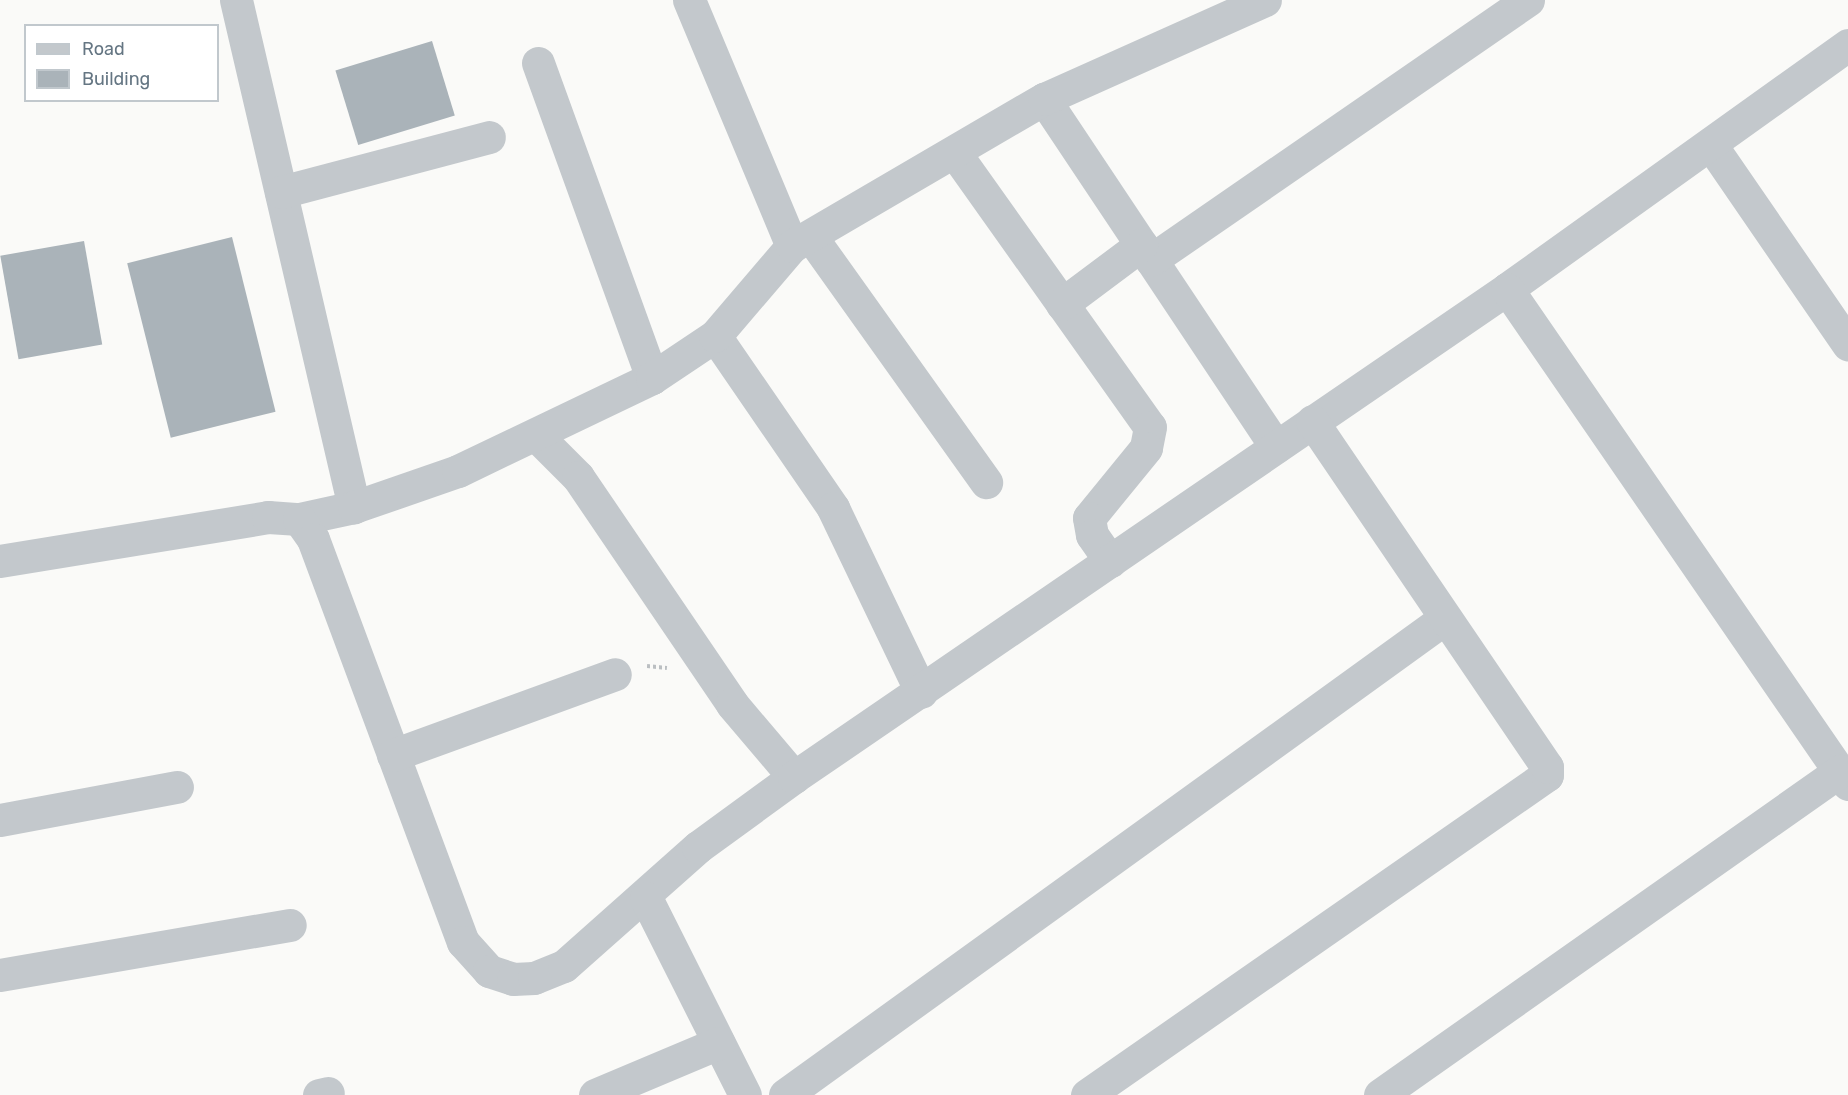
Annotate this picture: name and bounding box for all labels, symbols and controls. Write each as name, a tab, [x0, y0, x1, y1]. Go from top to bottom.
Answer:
legend	[24, 24, 219, 102]
text: Road	[82, 38, 125, 60]
text: Building	[82, 68, 150, 90]

